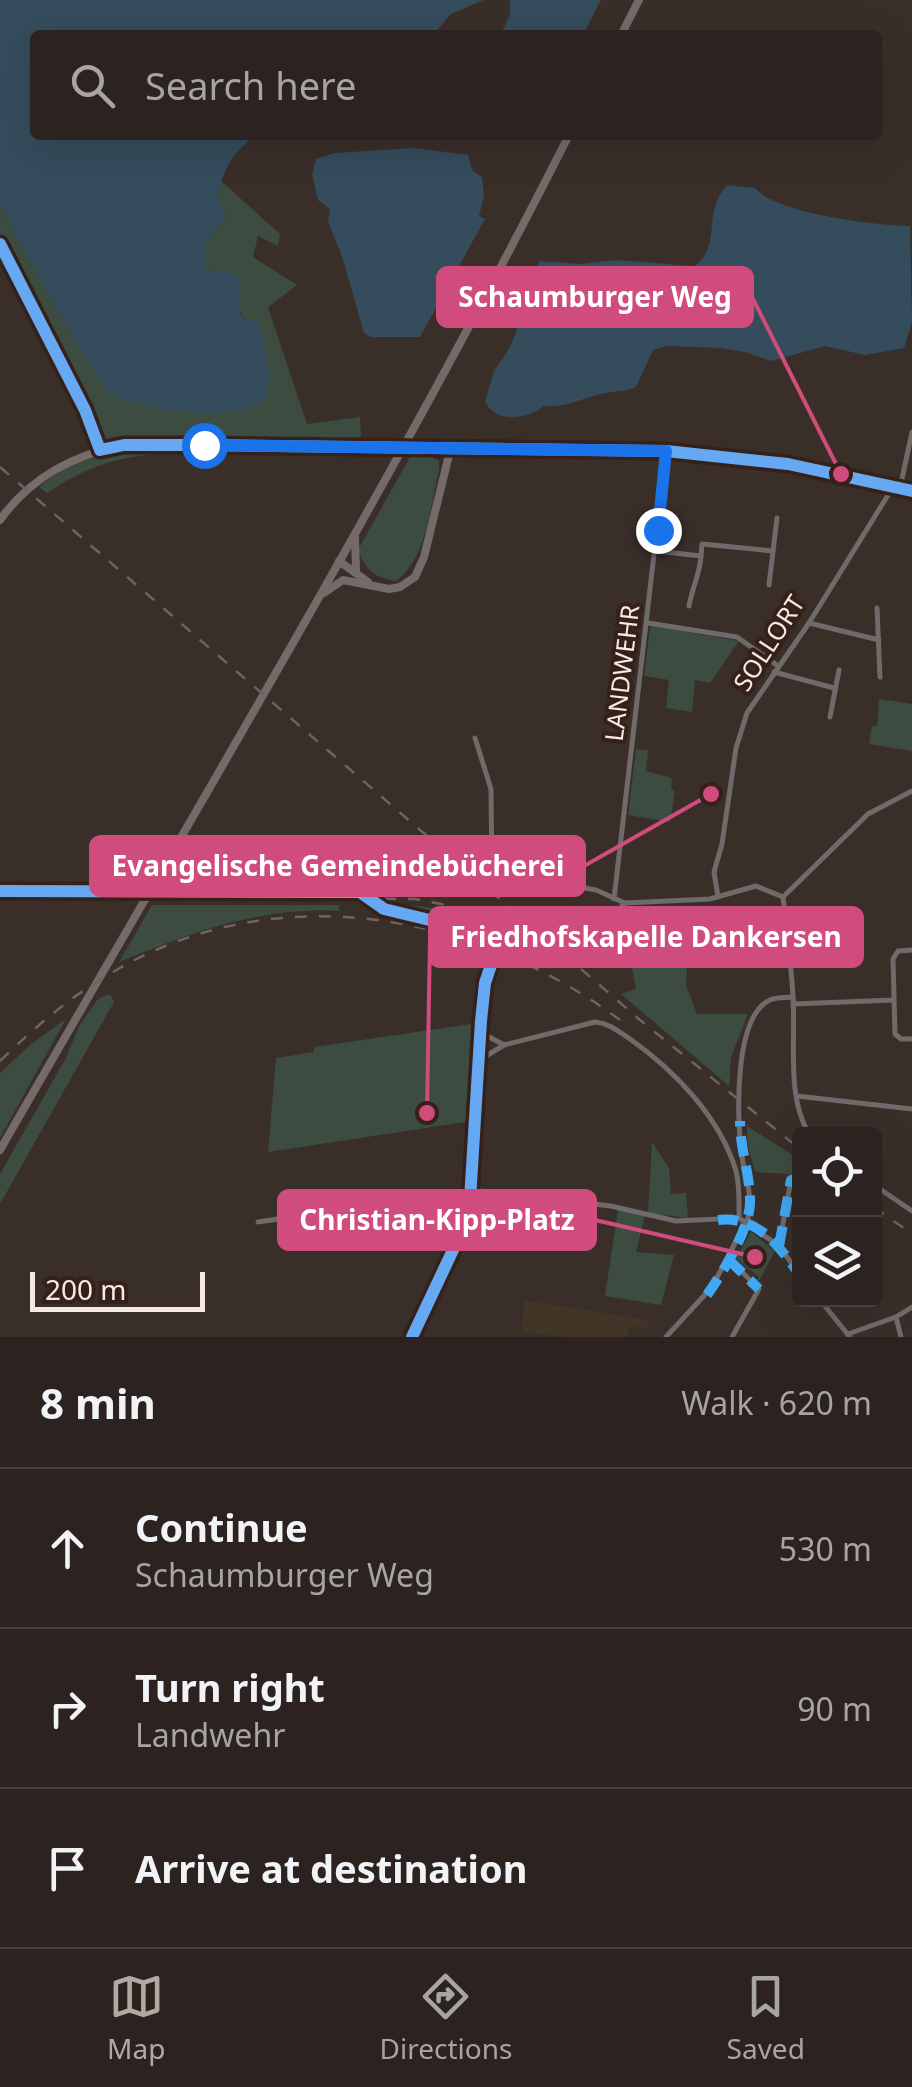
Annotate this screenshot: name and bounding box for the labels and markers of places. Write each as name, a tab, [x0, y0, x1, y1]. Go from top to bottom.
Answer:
callout: Schaumburger Weg	[438, 268, 752, 326]
callout: Evangelische Gemeindebücherei	[91, 837, 584, 895]
callout: Friedhofskapelle Dankersen	[430, 908, 862, 966]
callout: Christian-Kipp-Platz	[279, 1191, 595, 1249]

